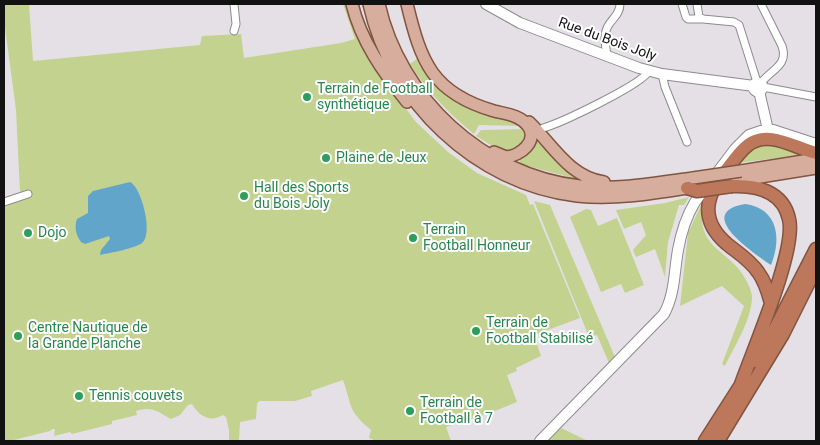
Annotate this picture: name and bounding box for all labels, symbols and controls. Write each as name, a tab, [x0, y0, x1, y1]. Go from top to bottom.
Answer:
street label: Rue du Bois Joly	[556, 15, 658, 65]
place label: Terrain de Football synthétique	[317, 81, 433, 114]
marker: Terrain de Football synthétique	[301, 91, 313, 103]
place label: Plaine de Jeux	[336, 150, 426, 166]
marker: Plaine de Jeux	[320, 152, 332, 164]
place label: Hall des Sports du Bois Joly	[254, 180, 349, 212]
marker: Hall des Sports du Bois Joly	[238, 190, 250, 202]
place label: Terrain Football Honneur	[423, 222, 530, 254]
place label: Dojo	[38, 225, 67, 241]
marker: Dojo	[22, 227, 34, 239]
marker: Terrain Football Honneur	[407, 232, 419, 244]
place label: Terrain de Football Stabilisé	[486, 315, 593, 348]
place label: Centre Nautique de la Grande Planche	[28, 320, 148, 352]
marker: Terrain de Football Stabilisé	[470, 325, 482, 337]
marker: Centre Nautique de la Grande Planche	[12, 330, 24, 342]
place label: Tennis couvets	[89, 388, 183, 404]
marker: Tennis couvets	[73, 390, 85, 402]
place label: Terrain de Football à 7	[420, 395, 493, 428]
marker: Terrain de Football à 7	[404, 405, 416, 417]

